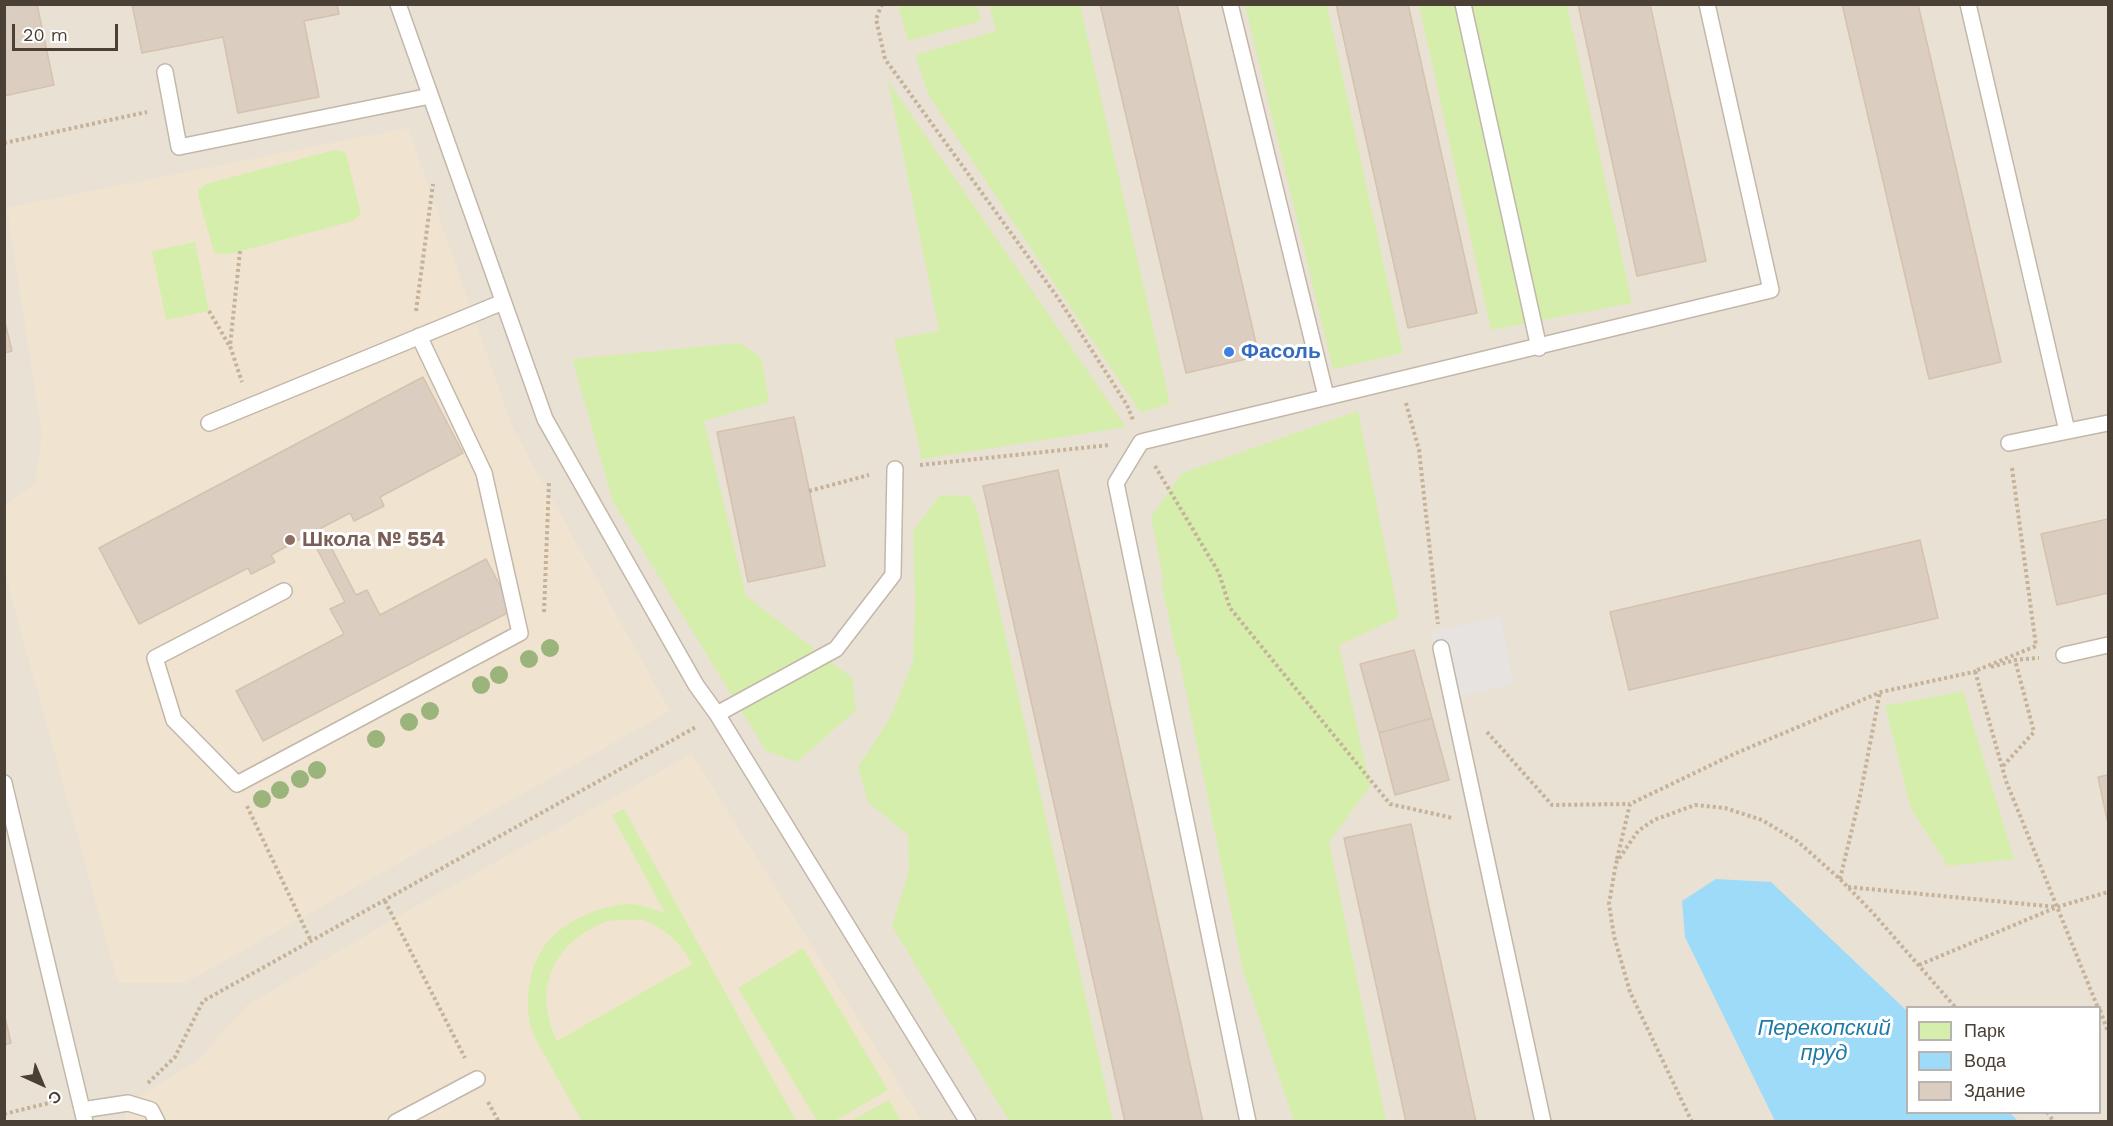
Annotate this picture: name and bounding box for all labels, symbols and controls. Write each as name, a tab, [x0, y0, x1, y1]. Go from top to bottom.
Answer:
scale bar	[15, 12, 122, 50]
text: 20 m	[23, 24, 68, 45]
place label: Фасоль	[1241, 339, 1321, 365]
marker: Фасоль	[1222, 345, 1236, 359]
place label: Школа № 554	[302, 527, 445, 553]
marker: Школа № 554	[283, 533, 297, 547]
legend	[1906, 1006, 2101, 1114]
water label: Перекопский пруд	[1757, 1016, 1891, 1068]
text: Парк	[1964, 1020, 2005, 1041]
text: Вода	[1964, 1050, 2006, 1071]
north arrow	[12, 1054, 72, 1114]
text: Здание	[1964, 1080, 2025, 1101]
text: С	[44, 1086, 66, 1108]

